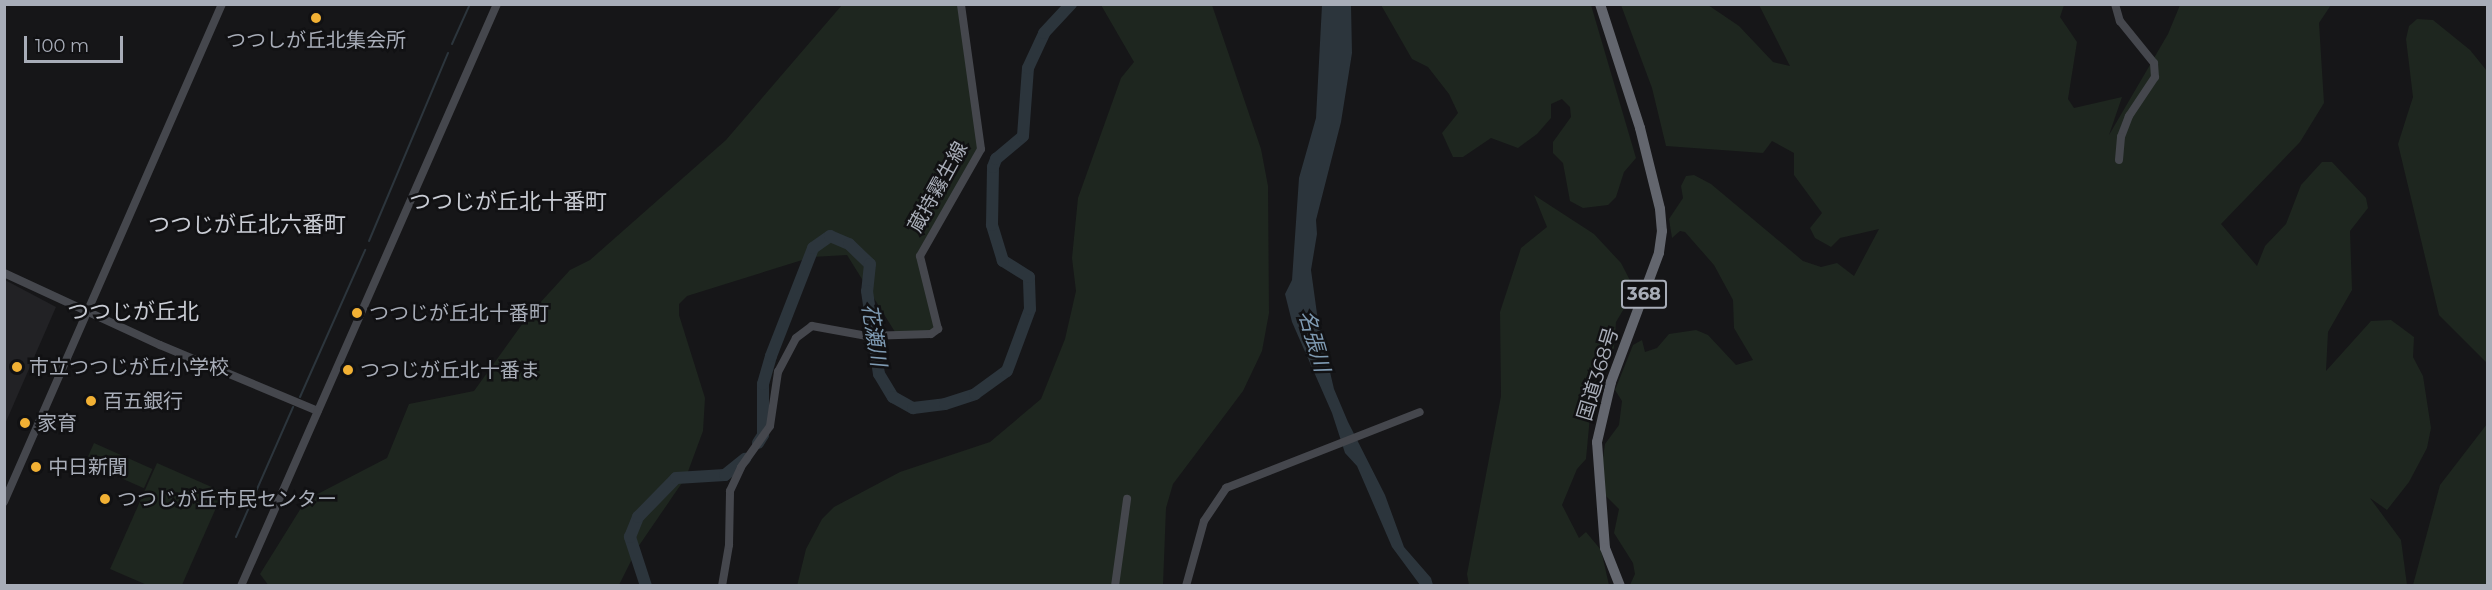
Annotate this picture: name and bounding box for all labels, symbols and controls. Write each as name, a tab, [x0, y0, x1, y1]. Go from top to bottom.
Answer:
marker: つつしが丘北集会所	[309, 11, 323, 25]
scale bar	[27, 24, 126, 62]
place label: つつしが丘北集会所	[226, 28, 406, 52]
text: 100 m	[35, 35, 89, 57]
street label: 蔵持霧生線	[903, 137, 973, 237]
district label: つつじが丘北十番町	[409, 189, 607, 215]
district label: つつじが丘北六番町	[148, 212, 346, 238]
road number: 368	[1620, 279, 1668, 309]
district label: つつじが丘北	[67, 299, 199, 325]
place label: つつじが丘北十番町	[369, 301, 549, 325]
water label: 花瀬川	[857, 302, 891, 368]
marker: つつじが丘北十番町	[350, 306, 364, 320]
water label: 名張川	[1293, 307, 1335, 375]
street label: 国道368号	[1572, 324, 1624, 424]
place label: 市立つつじが丘小学校	[29, 355, 229, 379]
place label: つつじが丘北十番ま	[360, 358, 540, 382]
marker: 市立つつじが丘小学校	[10, 360, 24, 374]
marker: つつじが丘北十番ま	[341, 363, 355, 377]
place label: 百五銀行	[103, 389, 183, 413]
marker: 百五銀行	[84, 394, 98, 408]
place label: 家育	[37, 411, 77, 435]
marker: 家育	[18, 416, 32, 430]
place label: 中日新聞	[48, 455, 128, 479]
marker: 中日新聞	[29, 460, 43, 474]
place label: つつじが丘市民センター	[117, 487, 337, 511]
marker: つつじが丘市民センター	[98, 492, 112, 506]

